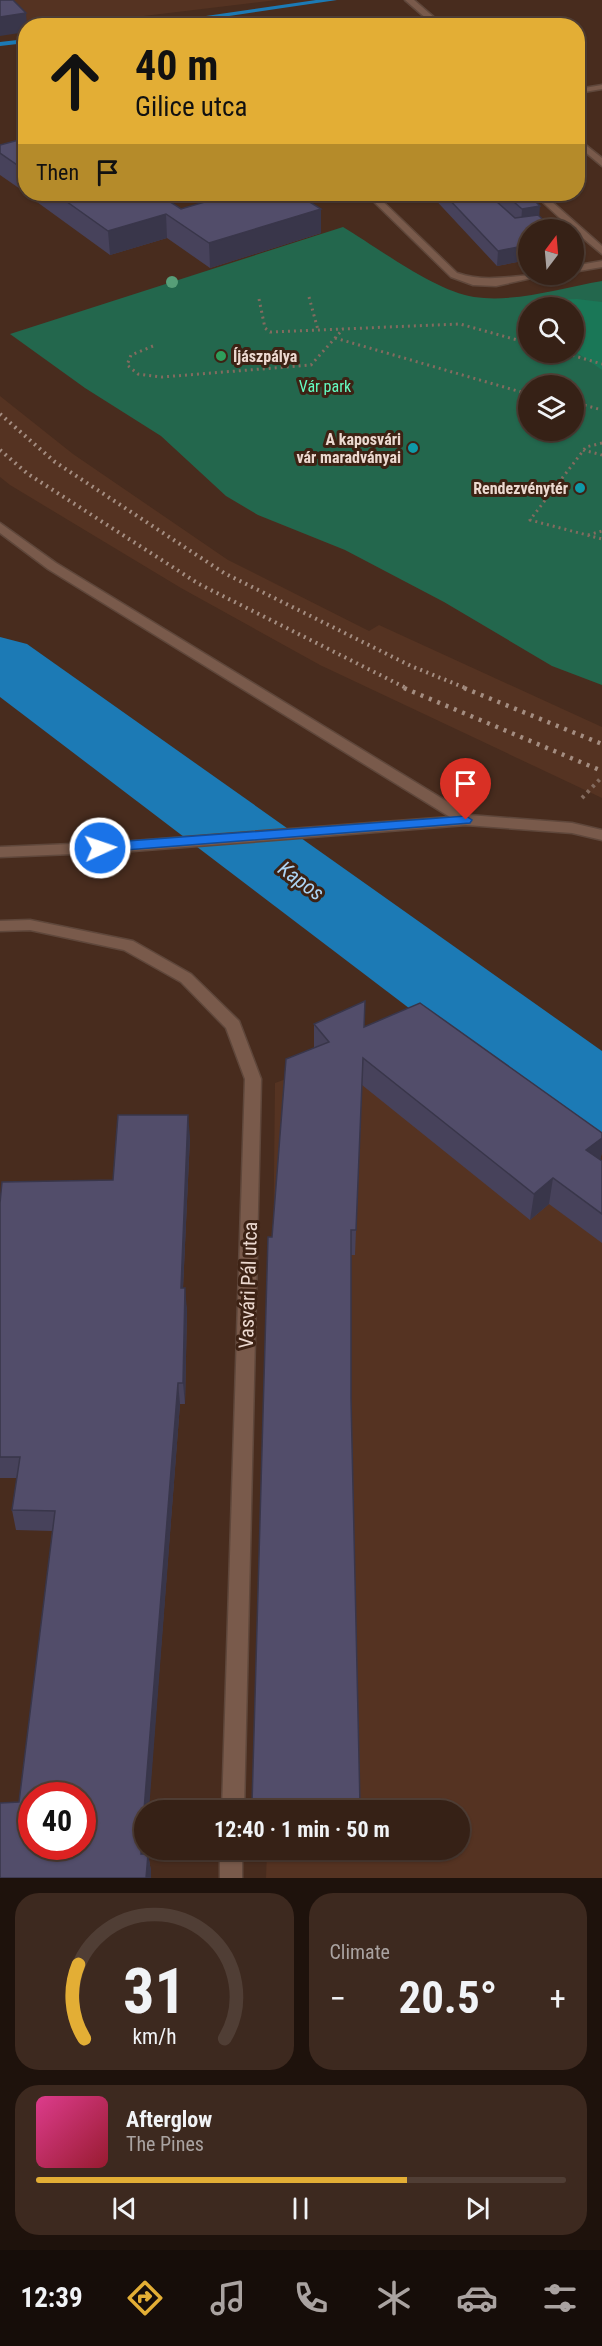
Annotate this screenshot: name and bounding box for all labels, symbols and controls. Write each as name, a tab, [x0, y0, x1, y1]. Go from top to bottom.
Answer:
text: 40 m	[135, 41, 218, 90]
icon: ahead	[36, 42, 114, 120]
text: Gilice utca	[135, 91, 247, 123]
icon: arrive	[91, 156, 124, 189]
text: Then	[36, 160, 79, 185]
north arrow	[518, 219, 584, 285]
map controls	[518, 219, 584, 441]
button: search	[518, 297, 584, 363]
place label: Íjászpálya	[233, 347, 298, 366]
marker: Íjászpálya	[214, 349, 228, 363]
button: layers	[518, 375, 584, 441]
park label: Vár park	[299, 377, 352, 396]
place label: A kaposvári vár maradványai	[296, 430, 401, 467]
marker: A kaposvári vár maradványai	[406, 441, 420, 455]
place label: Rendezvénytér	[473, 479, 568, 498]
marker: Rendezvénytér	[573, 481, 587, 495]
pin	[440, 758, 491, 820]
icon: arrive	[449, 767, 482, 800]
position arrow	[68, 816, 132, 880]
water label: Kapos	[274, 856, 328, 906]
street label: Vasvári Pál utca	[234, 1221, 262, 1349]
speed limit sign: 40	[18, 1782, 96, 1860]
text: 12:40 · 1 min · 50 m	[214, 1817, 390, 1842]
text: Climate	[330, 1940, 390, 1964]
text: 31	[123, 1955, 186, 2028]
text: 20.5°	[398, 1971, 497, 2024]
text: −	[330, 1979, 346, 2018]
text: +	[550, 1979, 566, 2018]
text: km/h	[132, 2024, 176, 2049]
text: Afterglow	[126, 2107, 212, 2132]
text: The Pines	[126, 2132, 204, 2156]
icon: previous	[108, 2192, 141, 2225]
icon: pause	[284, 2192, 317, 2225]
icon: next	[461, 2192, 494, 2225]
icon: directions	[124, 2277, 166, 2319]
icon: music	[207, 2277, 249, 2319]
icon: phone	[290, 2277, 332, 2319]
icon: climate	[373, 2277, 415, 2319]
icon: car	[456, 2277, 498, 2319]
icon: filters	[539, 2277, 581, 2319]
text: 12:39	[21, 2282, 83, 2314]

